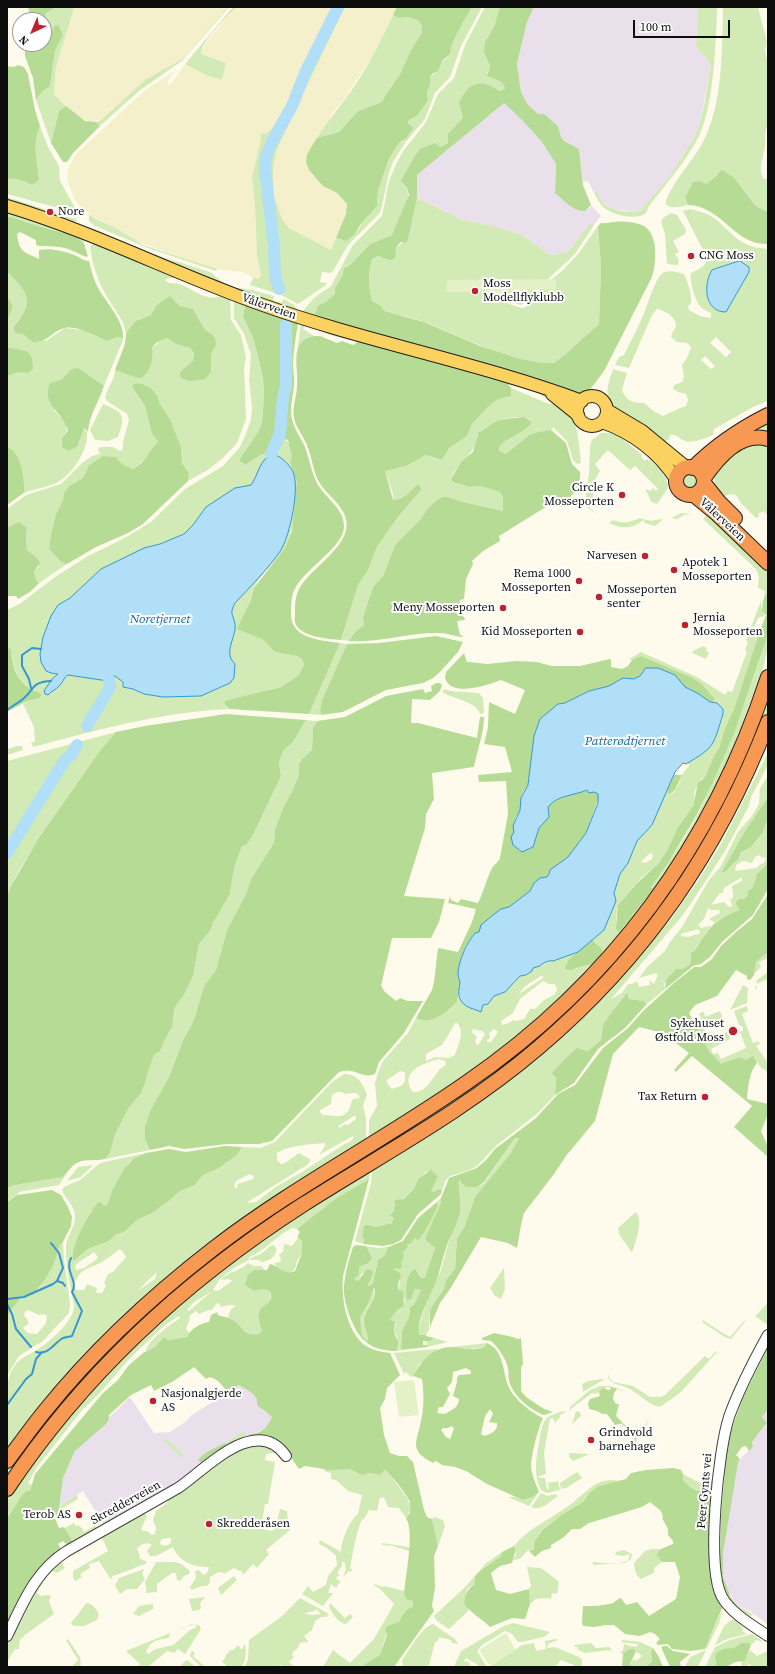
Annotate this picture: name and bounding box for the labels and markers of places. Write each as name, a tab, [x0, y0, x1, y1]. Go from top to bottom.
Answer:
place label: Nore	[58, 205, 84, 219]
marker: Nore	[45, 207, 55, 217]
place label: CNG Moss	[699, 249, 754, 263]
marker: CNG Moss	[686, 251, 696, 261]
place label: Moss Modellflyklubb	[483, 277, 564, 305]
marker: Moss Modellflyklubb	[470, 286, 480, 296]
place label: Circle K Mosseporten	[544, 481, 614, 509]
marker: Circle K Mosseporten	[617, 490, 627, 500]
place label: Narvesen	[587, 549, 637, 563]
marker: Narvesen	[640, 551, 650, 561]
place label: Apotek 1 Mosseporten	[682, 556, 752, 584]
marker: Apotek 1 Mosseporten	[669, 565, 679, 575]
place label: Rema 1000 Mosseporten	[501, 567, 571, 595]
marker: Rema 1000 Mosseporten	[574, 576, 584, 586]
place label: Mosseporten senter	[607, 583, 677, 611]
marker: Mosseporten senter	[594, 592, 604, 602]
place label: Meny Mosseporten	[393, 601, 495, 615]
marker: Meny Mosseporten	[498, 603, 508, 613]
place label: Jernia Mosseporten	[693, 611, 763, 639]
marker: Jernia Mosseporten	[680, 620, 690, 630]
place label: Kid Mosseporten	[481, 625, 572, 639]
marker: Kid Mosseporten	[575, 627, 585, 637]
place label: Sykehuset Østfold Moss	[655, 1017, 724, 1045]
marker: Sykehuset Østfold Moss	[727, 1025, 739, 1037]
place label: Tax Return	[638, 1090, 697, 1104]
marker: Tax Return	[700, 1092, 710, 1102]
place label: Nasjonalgjerde AS	[161, 1387, 242, 1415]
marker: Nasjonalgjerde AS	[148, 1396, 158, 1406]
place label: Grindvold barnehage	[599, 1426, 656, 1454]
marker: Grindvold barnehage	[586, 1435, 596, 1445]
place label: Terob AS	[23, 1508, 71, 1522]
marker: Terob AS	[74, 1510, 84, 1520]
place label: Skredderåsen	[217, 1517, 290, 1531]
marker: Skredderåsen	[204, 1519, 214, 1529]

